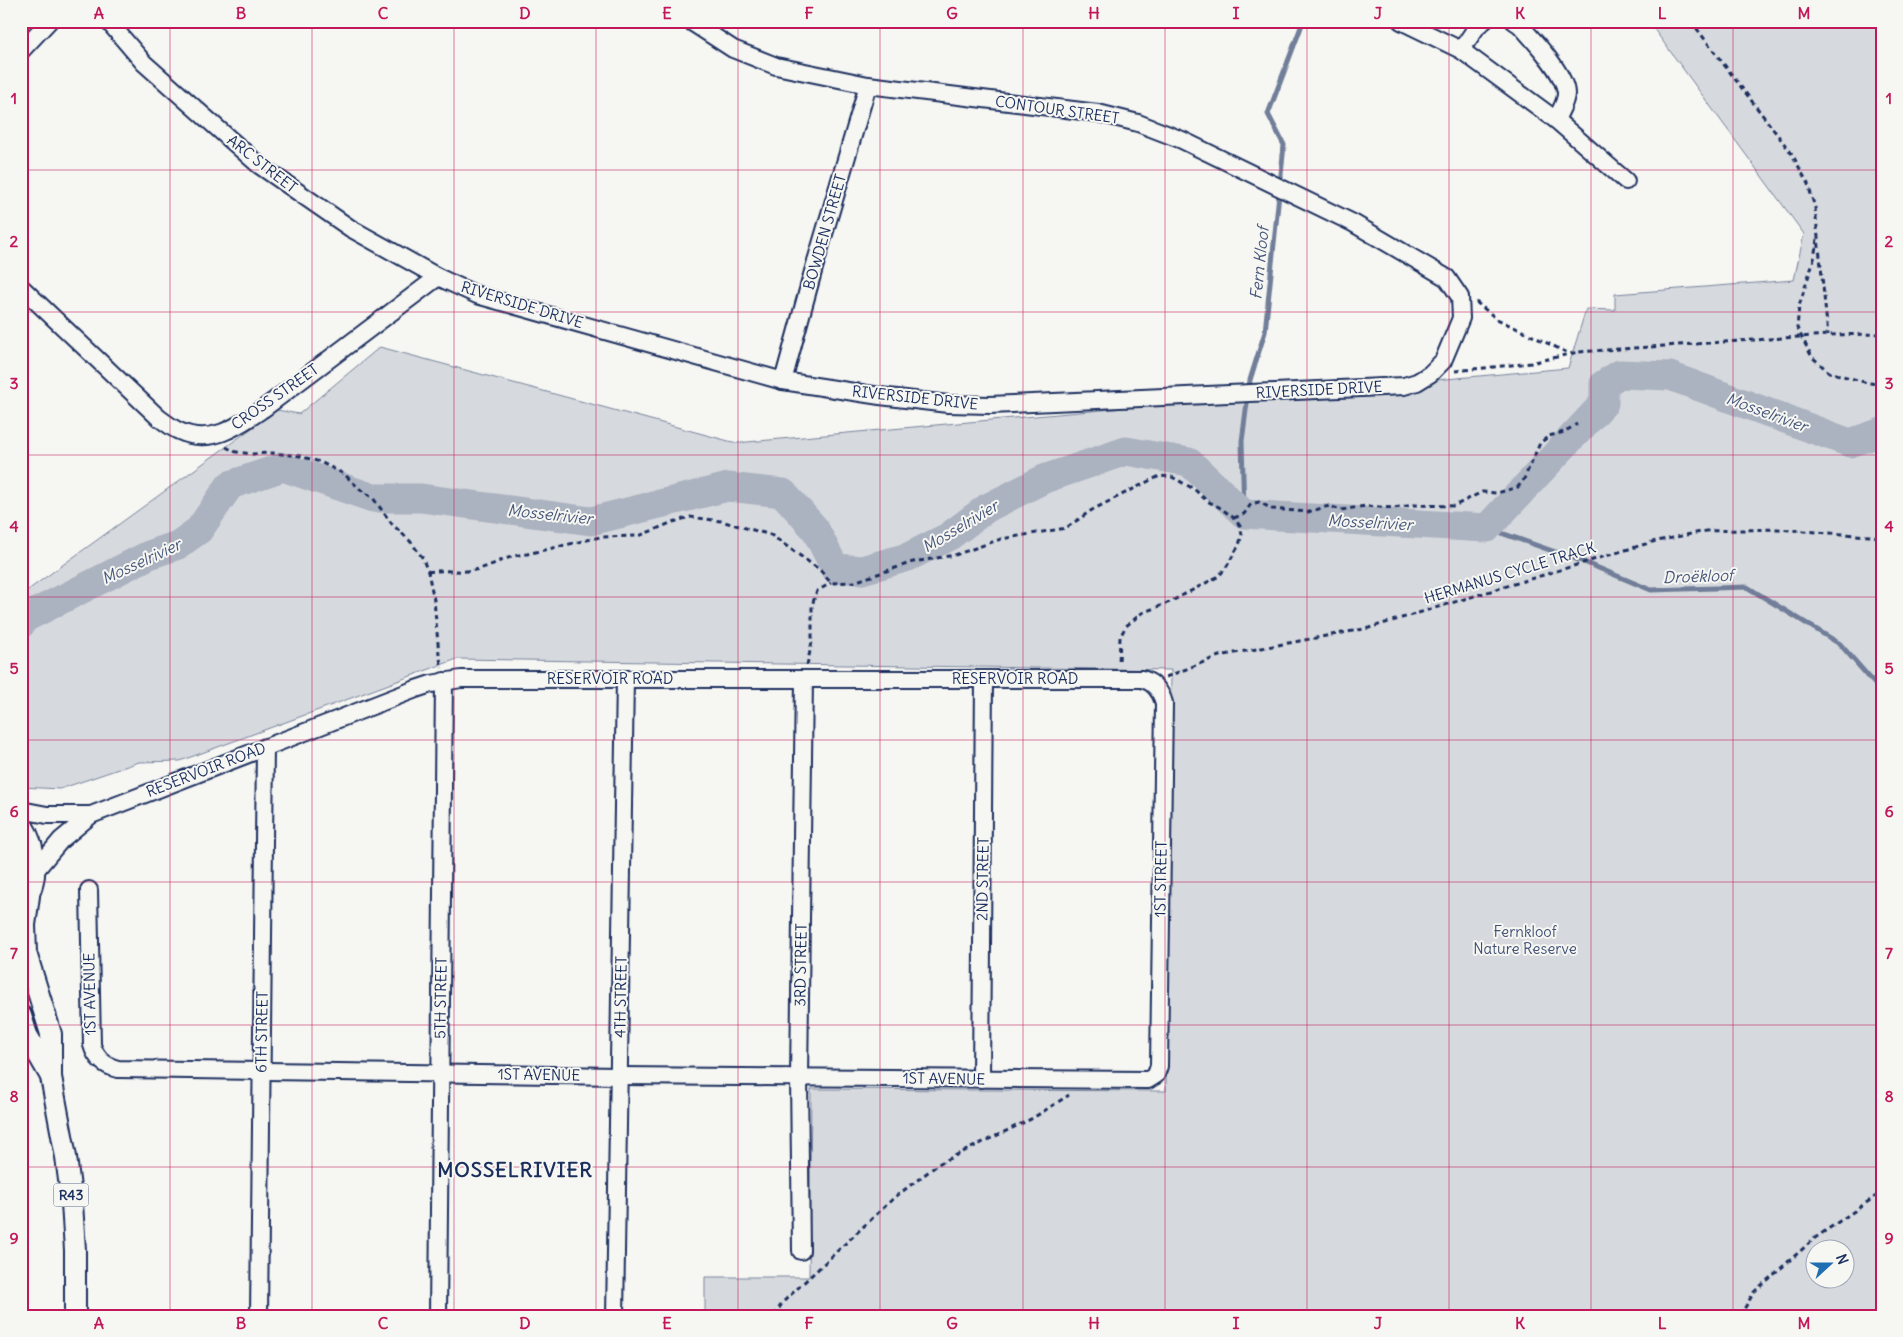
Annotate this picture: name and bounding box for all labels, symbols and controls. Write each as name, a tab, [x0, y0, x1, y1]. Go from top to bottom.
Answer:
text: A	[94, 3, 104, 23]
text: B	[236, 3, 247, 23]
text: C	[378, 3, 389, 23]
text: D	[519, 3, 531, 23]
text: E	[662, 3, 672, 23]
text: F	[804, 3, 814, 23]
text: G	[946, 3, 958, 23]
text: H	[1088, 3, 1100, 23]
text: I	[1233, 3, 1240, 23]
text: J	[1374, 3, 1383, 23]
text: K	[1515, 3, 1525, 23]
text: L	[1658, 3, 1667, 23]
text: M	[1798, 3, 1811, 23]
text: 1	[11, 88, 17, 108]
text: 1	[1886, 88, 1892, 108]
street label: CONTOUR STREET	[994, 91, 1120, 128]
street label: ARC STREET	[223, 130, 301, 197]
street label: BOWDEN STREET	[799, 172, 850, 292]
water label: Fern Kloof	[1245, 222, 1273, 300]
text: 2	[10, 231, 19, 251]
text: 2	[1885, 231, 1894, 251]
street label: RIVERSIDE DRIVE	[459, 277, 586, 332]
street label: CROSS STREET	[227, 359, 322, 434]
text: 3	[9, 373, 19, 393]
text: 3	[1884, 373, 1894, 393]
street label: RIVERSIDE DRIVE	[1255, 377, 1383, 402]
street label: RIVERSIDE DRIVE	[851, 381, 979, 414]
water label: Mosselrivier	[1724, 388, 1813, 437]
water label: Mosselrivier	[918, 494, 1004, 557]
water label: Mosselrivier	[507, 500, 596, 529]
water label: Mosselrivier	[1327, 510, 1416, 534]
text: 4	[9, 516, 19, 536]
text: 4	[1884, 516, 1894, 536]
water label: Mosselrivier	[98, 533, 186, 588]
street label: HERMANUS CYCLE TRACK	[1422, 537, 1598, 608]
water label: Droëkloof	[1663, 565, 1737, 587]
text: 5	[9, 658, 19, 678]
text: 5	[1884, 658, 1894, 678]
street label: RESERVOIR ROAD	[547, 669, 673, 688]
street label: RESERVOIR ROAD	[952, 669, 1078, 688]
street label: RESERVOIR ROAD	[143, 738, 268, 801]
text: 6	[9, 801, 19, 821]
text: 6	[1884, 801, 1894, 821]
street label: 2ND STREET	[972, 837, 993, 921]
street label: 1ST STREET	[1150, 840, 1171, 918]
park label: Fernkloof Nature Reserve	[1473, 922, 1577, 958]
street label: 3RD STREET	[790, 923, 811, 1007]
text: 7	[10, 943, 18, 963]
text: 7	[1885, 943, 1893, 963]
street label: 1ST AVENUE	[79, 952, 100, 1035]
street label: 4TH STREET	[610, 956, 631, 1038]
street label: 5TH STREET	[430, 957, 451, 1039]
street label: 6TH STREET	[251, 991, 272, 1073]
street label: 1ST AVENUE	[498, 1064, 581, 1085]
street label: 1ST AVENUE	[903, 1068, 986, 1089]
text: 8	[9, 1086, 19, 1106]
text: 8	[1884, 1086, 1894, 1106]
district label: MOSSELRIVIER	[437, 1157, 593, 1182]
road number: R43	[54, 1184, 88, 1206]
text: 9	[9, 1228, 19, 1248]
text: 9	[1884, 1228, 1894, 1248]
north arrow	[1806, 1240, 1856, 1290]
text: N	[1832, 1252, 1852, 1267]
text: A	[94, 1313, 104, 1333]
text: B	[236, 1313, 247, 1333]
text: C	[378, 1313, 389, 1333]
text: D	[519, 1313, 531, 1333]
text: E	[662, 1313, 672, 1333]
text: F	[804, 1313, 814, 1333]
text: G	[946, 1313, 958, 1333]
text: H	[1088, 1313, 1100, 1333]
text: I	[1233, 1313, 1240, 1333]
text: J	[1374, 1313, 1383, 1333]
text: K	[1515, 1313, 1525, 1333]
text: L	[1658, 1313, 1667, 1333]
text: M	[1798, 1313, 1811, 1333]

